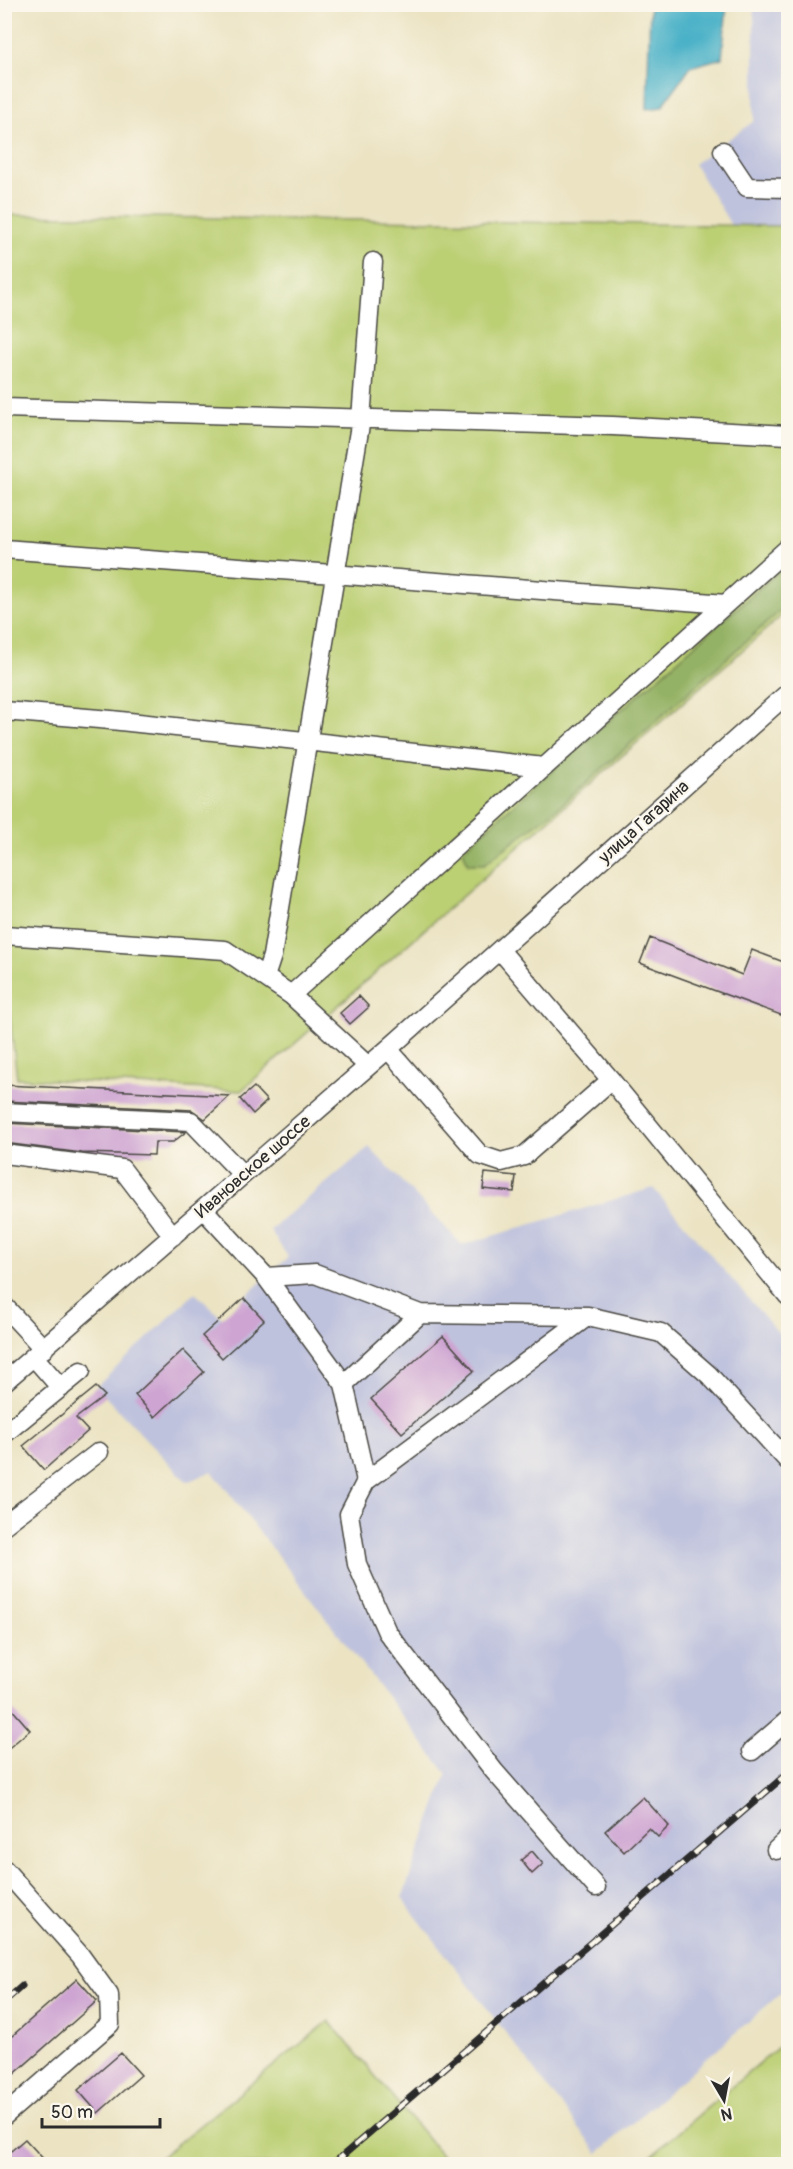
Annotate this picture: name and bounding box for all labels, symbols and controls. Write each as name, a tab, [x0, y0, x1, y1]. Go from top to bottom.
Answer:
street label: улица Гагарина	[593, 775, 694, 869]
street label: Ивановское шоссе	[190, 1110, 316, 1224]
north arrow	[694, 2070, 754, 2130]
scale bar	[42, 2091, 160, 2129]
text: 50 m	[51, 2101, 93, 2124]
text: N	[719, 2103, 733, 2125]

